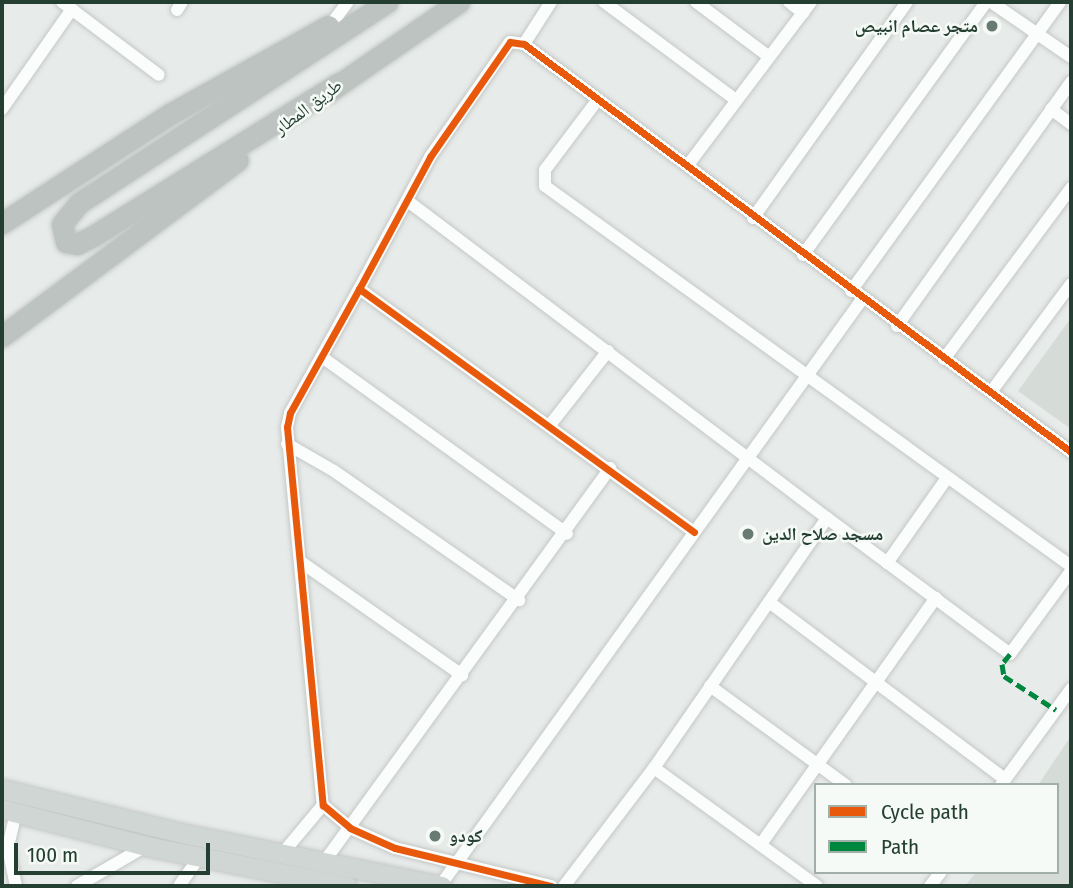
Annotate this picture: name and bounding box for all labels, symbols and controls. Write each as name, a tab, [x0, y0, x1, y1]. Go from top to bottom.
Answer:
place label: متجر عصام انبيص	[855, 15, 978, 37]
marker: متجر عصام انبيص	[984, 18, 1000, 34]
street label: طريق المطار	[270, 74, 346, 140]
place label: مسجد صلاح الدين	[762, 523, 883, 545]
marker: مسجد صلاح الدين	[740, 526, 756, 542]
legend	[814, 783, 1059, 874]
text: Cycle path	[881, 799, 969, 825]
place label: كودو	[449, 825, 483, 847]
scale bar	[18, 828, 214, 872]
marker: كودو	[427, 828, 443, 844]
text: Path	[881, 834, 919, 860]
text: 100 m	[27, 842, 78, 868]

